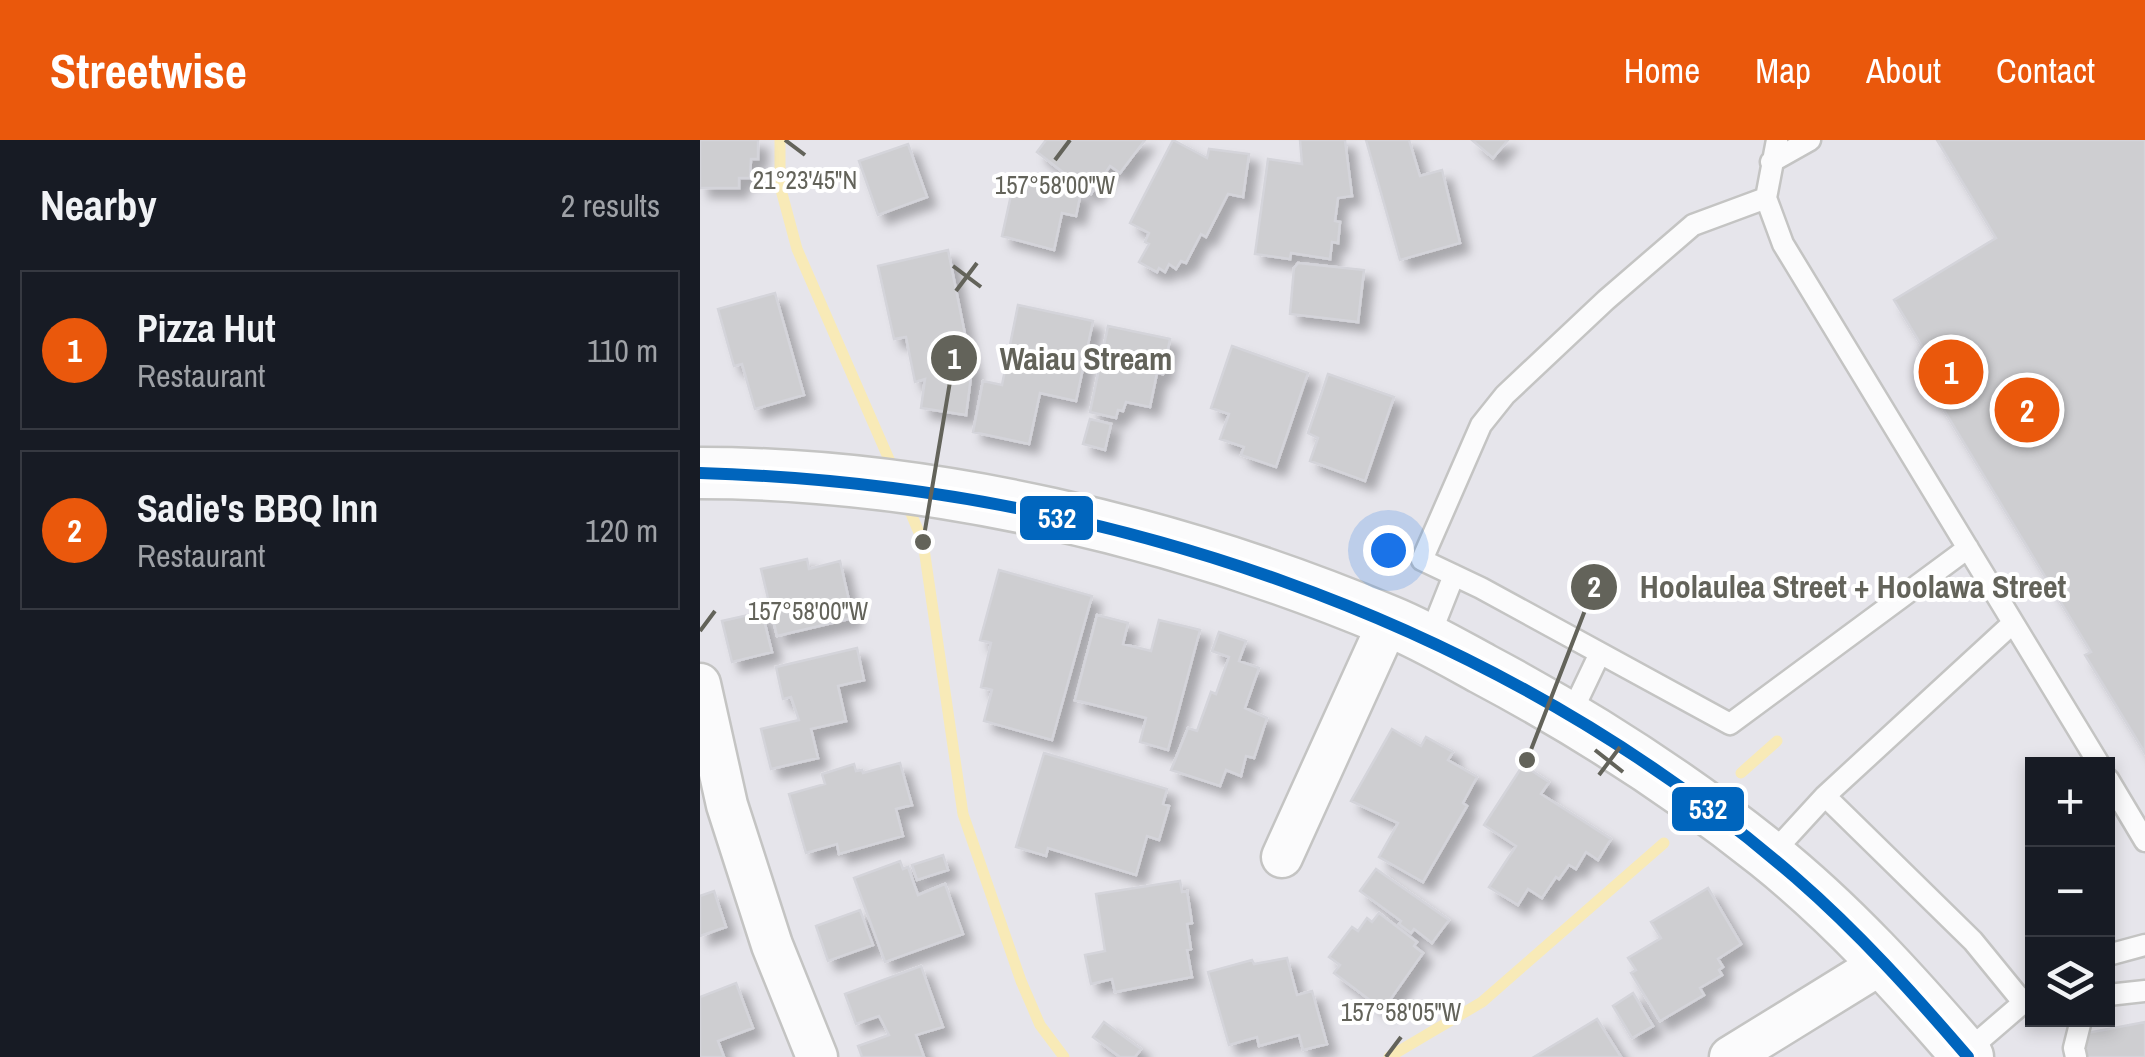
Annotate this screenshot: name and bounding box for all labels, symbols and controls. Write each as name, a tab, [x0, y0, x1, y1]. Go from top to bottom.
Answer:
text: Streetwise	[50, 38, 247, 103]
text: Home	[1624, 47, 1700, 94]
text: Map	[1755, 47, 1811, 94]
text: About	[1866, 47, 1941, 94]
text: Contact	[1996, 47, 2095, 94]
text: 21°23'45"N	[753, 163, 857, 197]
text: 157°58'00"W	[995, 168, 1116, 202]
text: Nearby	[40, 177, 157, 233]
text: 2 results	[561, 184, 660, 227]
text: Pizza Hut	[137, 303, 276, 354]
callout: Waiau Stream	[929, 327, 1192, 389]
text: 1	[67, 329, 82, 372]
text: 110 m	[587, 329, 658, 372]
pin: 1	[1918, 334, 1984, 410]
text: Waiau Stream	[1000, 337, 1172, 380]
text: 1	[947, 338, 961, 378]
text: Restaurant	[137, 354, 265, 397]
pin: 2	[1994, 372, 2060, 448]
text: Sadie's BBQ Inn	[137, 483, 378, 534]
line badge: 532	[1018, 494, 1095, 542]
text: 532	[1038, 499, 1076, 537]
text: 2	[67, 509, 82, 552]
text: 120 m	[585, 509, 658, 552]
your location	[1363, 525, 1414, 576]
text: Restaurant	[137, 534, 265, 577]
callout: Hoolaulea Street + Hoolawa Street	[1569, 556, 2086, 618]
text: Hoolaulea Street + Hoolawa Street	[1640, 565, 2067, 608]
text: 2	[1587, 566, 1601, 606]
text: 157°58'00"W	[748, 594, 869, 628]
map controls	[2025, 757, 2115, 1027]
button: +	[2025, 757, 2115, 847]
line badge: 532	[1670, 785, 1746, 833]
text: 532	[1689, 790, 1727, 828]
button: −	[2025, 847, 2115, 937]
button: layers	[2025, 937, 2115, 1027]
text: 157°58'05"W	[1341, 995, 1462, 1029]

